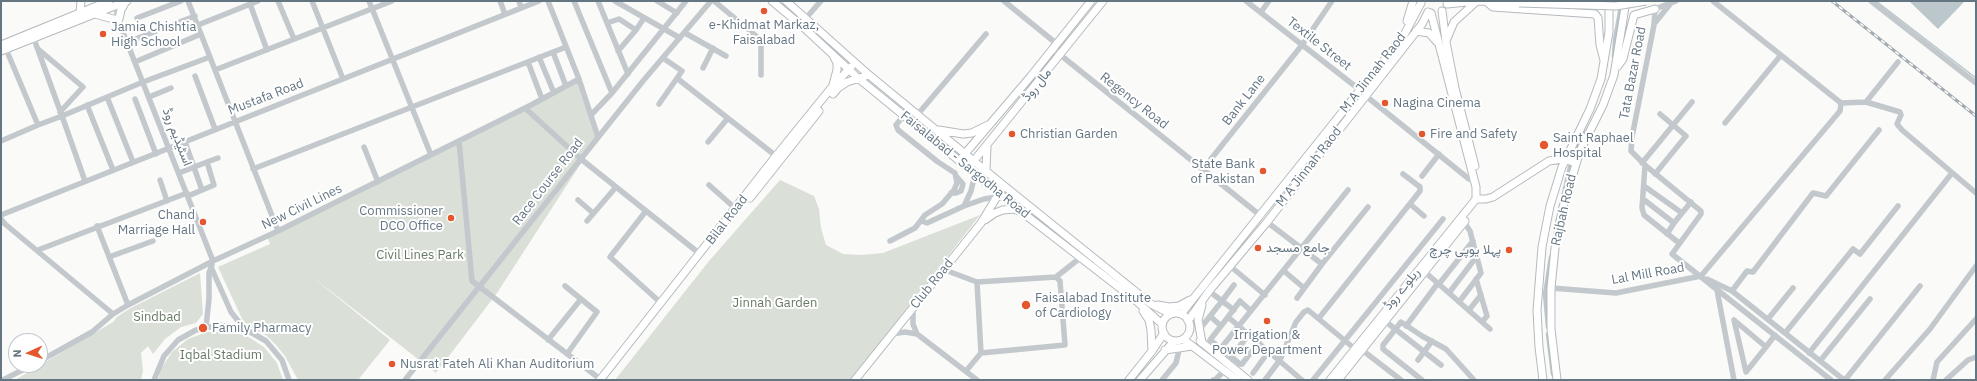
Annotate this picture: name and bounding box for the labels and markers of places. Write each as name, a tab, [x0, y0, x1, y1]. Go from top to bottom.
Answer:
marker: e-Khidmat Markaz, Faisalabad	[759, 6, 769, 16]
place label: e-Khidmat Markaz, Faisalabad	[709, 17, 819, 48]
place label: Jamia Chishtia High School	[111, 19, 196, 50]
marker: Jamia Chishtia High School	[98, 29, 108, 39]
place label: Nagina Cinema	[1393, 95, 1481, 111]
marker: Nagina Cinema	[1380, 98, 1390, 108]
place label: Christian Garden	[1020, 126, 1118, 142]
place label: Fire and Safety	[1430, 126, 1517, 142]
marker: Christian Garden	[1007, 129, 1017, 139]
marker: Fire and Safety	[1417, 129, 1427, 139]
place label: Saint Raphael Hospital	[1553, 130, 1633, 161]
marker: Saint Raphael Hospital	[1538, 139, 1550, 151]
place label: State Bank of Pakistan	[1191, 156, 1255, 187]
marker: State Bank of Pakistan	[1258, 166, 1268, 176]
place label: Commissioner DCO Office	[359, 203, 443, 234]
place label: Chand Marriage Hall	[118, 207, 195, 238]
marker: Commissioner DCO Office	[446, 213, 456, 223]
marker: Chand Marriage Hall	[198, 217, 208, 227]
place label: جامع مسجد	[1266, 240, 1330, 256]
place label: پہلا یوپی چرچ	[1429, 242, 1501, 258]
marker: جامع مسجد	[1253, 243, 1263, 253]
marker: پہلا یوپی چرچ	[1504, 245, 1514, 255]
place label: Faisalabad Institute of Cardiology	[1035, 290, 1151, 321]
marker: Faisalabad Institute of Cardiology	[1020, 299, 1032, 311]
marker: Irrigation & Power Department	[1262, 316, 1272, 326]
place label: Family Pharmacy	[212, 320, 312, 336]
marker: Family Pharmacy	[197, 322, 209, 334]
place label: Irrigation & Power Department	[1212, 327, 1322, 358]
place label: Nusrat Fateh Ali Khan Auditorium	[400, 356, 594, 372]
marker: Nusrat Fateh Ali Khan Auditorium	[387, 359, 397, 369]

